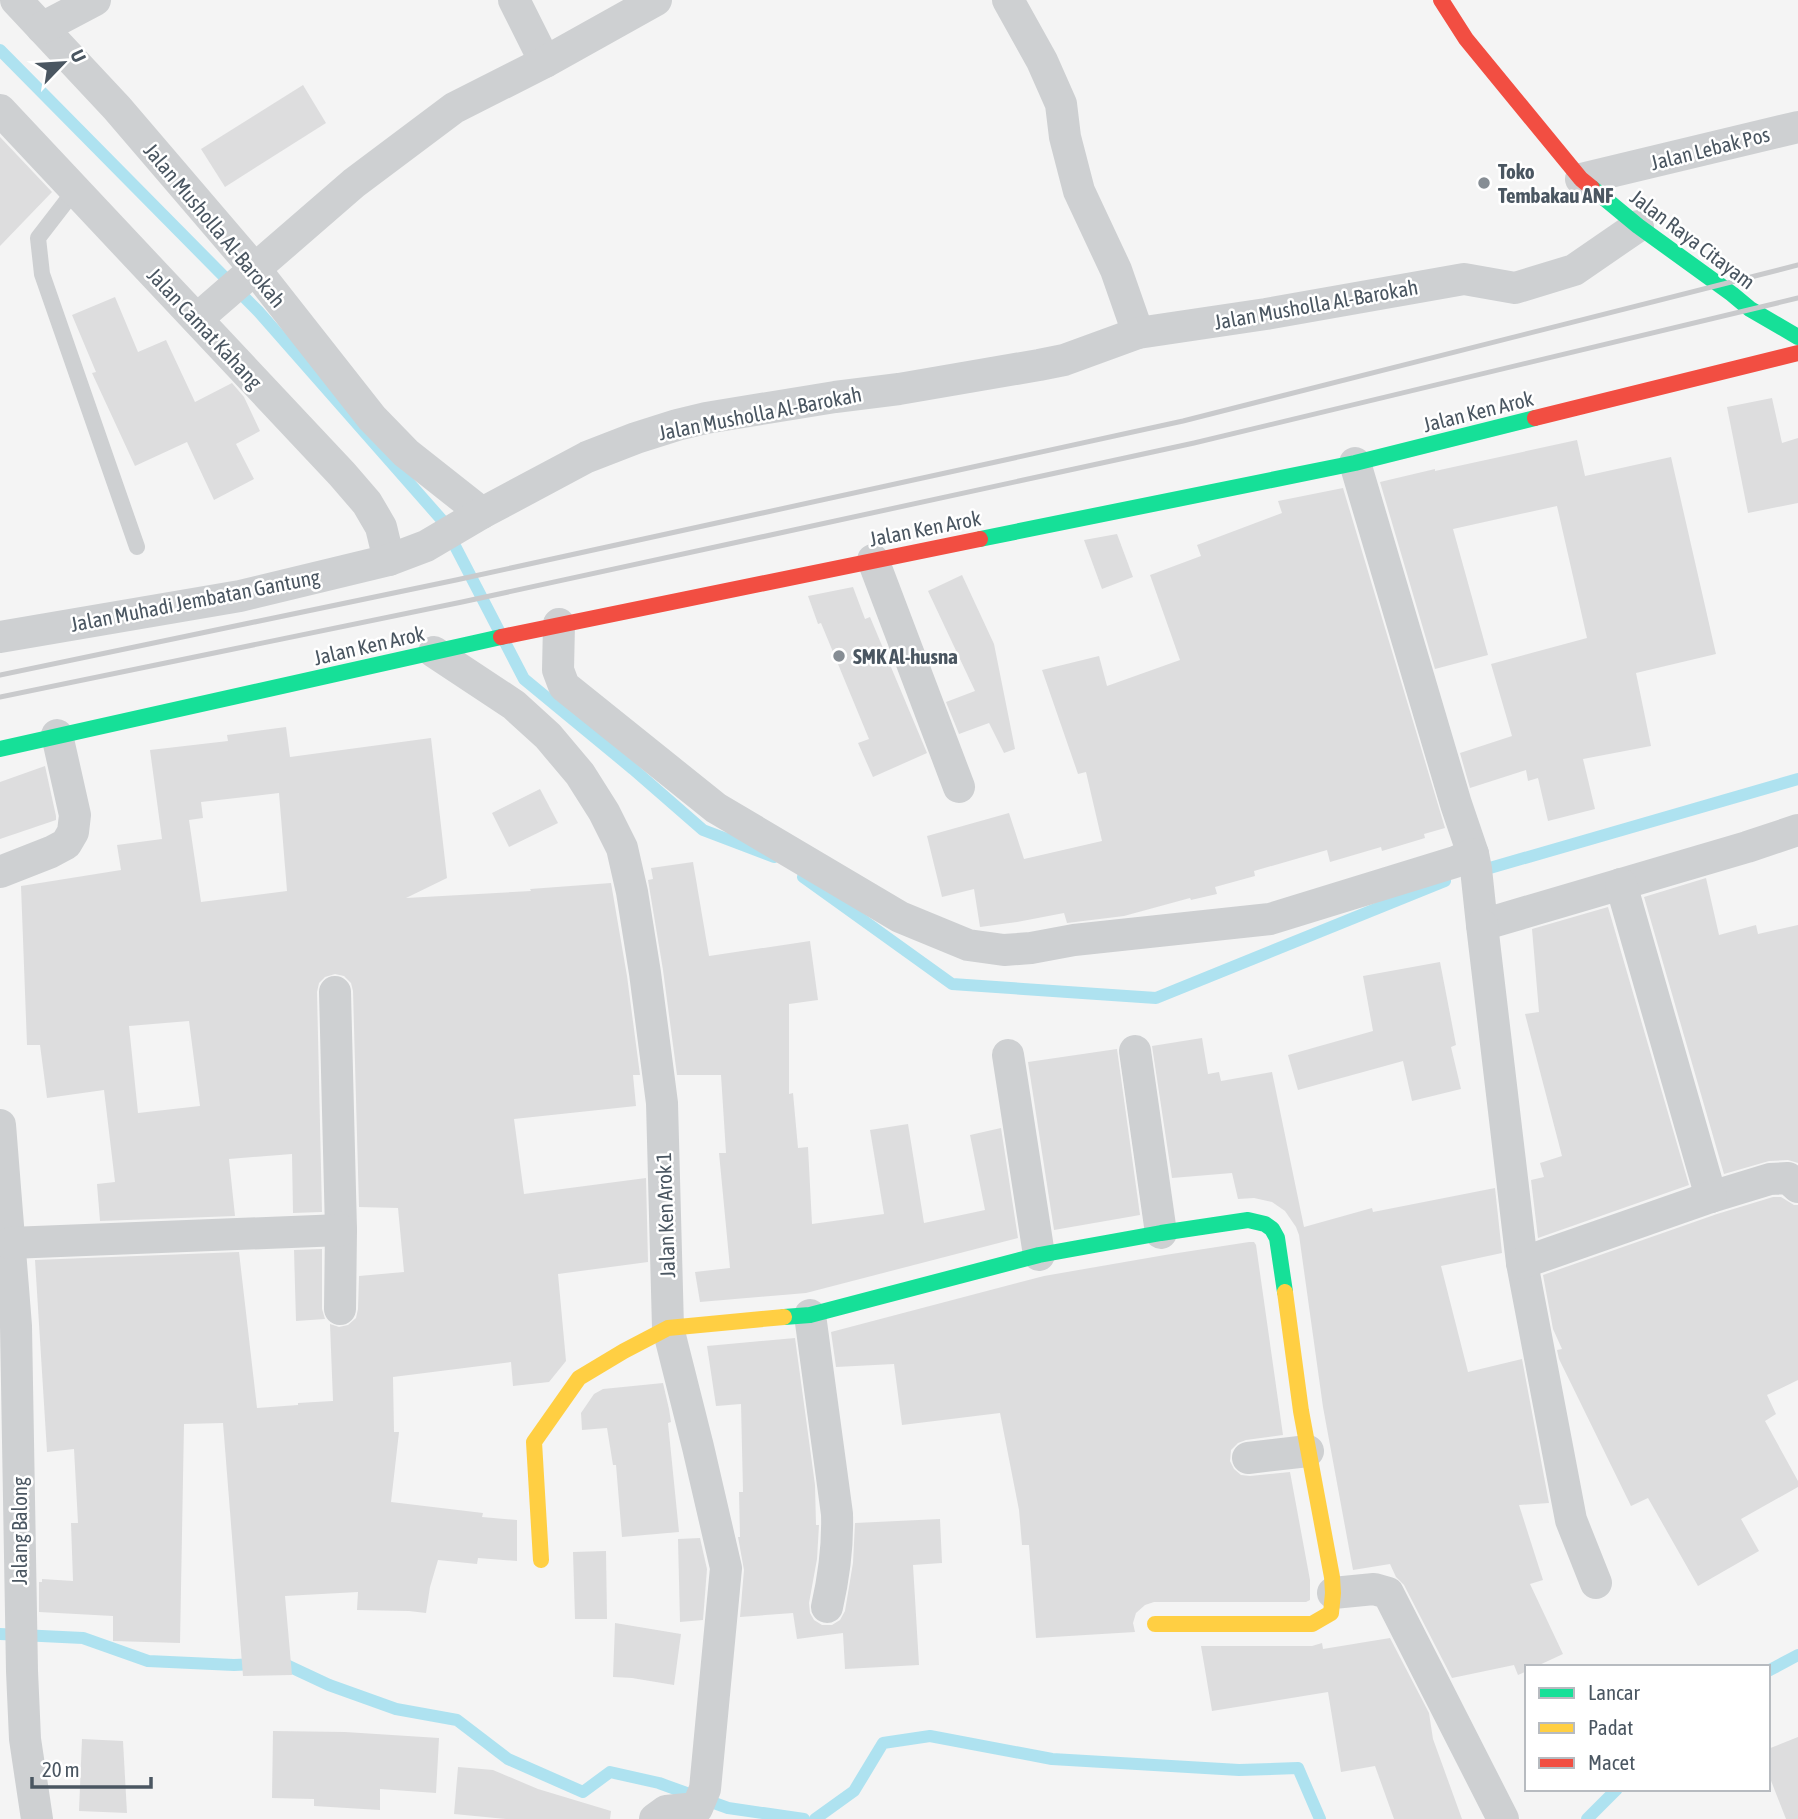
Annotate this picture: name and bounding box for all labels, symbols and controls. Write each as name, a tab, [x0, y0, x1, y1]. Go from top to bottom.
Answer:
north arrow	[28, 28, 98, 98]
text: U	[66, 46, 91, 66]
street label: Jalan Lebak Pos	[1648, 122, 1772, 174]
street label: Jalan Musholla Al-Barokah	[139, 138, 291, 312]
place label: Toko Tembakau ANF	[1498, 159, 1614, 207]
marker: Toko Tembakau ANF	[1476, 175, 1492, 191]
street label: Jalan Raya Citayam	[1626, 184, 1760, 294]
street label: Jalan Camat Kahang	[143, 263, 267, 393]
street label: Jalan Musholla Al-Barokah	[1212, 274, 1420, 334]
street label: Jalan Musholla Al-Barokah	[656, 382, 864, 444]
street label: Jalan Ken Arok	[1420, 386, 1536, 436]
street label: Jalan Ken Arok	[867, 505, 983, 551]
street label: Jalan Muhadi Jembatan Gantung	[68, 564, 322, 636]
street label: Jalan Ken Arok	[311, 621, 427, 669]
place label: SMK Al-husna	[853, 644, 958, 668]
marker: SMK Al-husna	[831, 648, 847, 664]
street label: Jalan Ken Arok 1	[651, 1152, 679, 1278]
street label: Jalang Balong	[7, 1477, 31, 1585]
legend	[1525, 1665, 1770, 1791]
text: Lancar	[1588, 1680, 1641, 1704]
text: Padat	[1588, 1715, 1633, 1739]
scale bar	[32, 1745, 150, 1789]
text: Macet	[1588, 1750, 1635, 1774]
text: 20 m	[42, 1757, 80, 1781]

